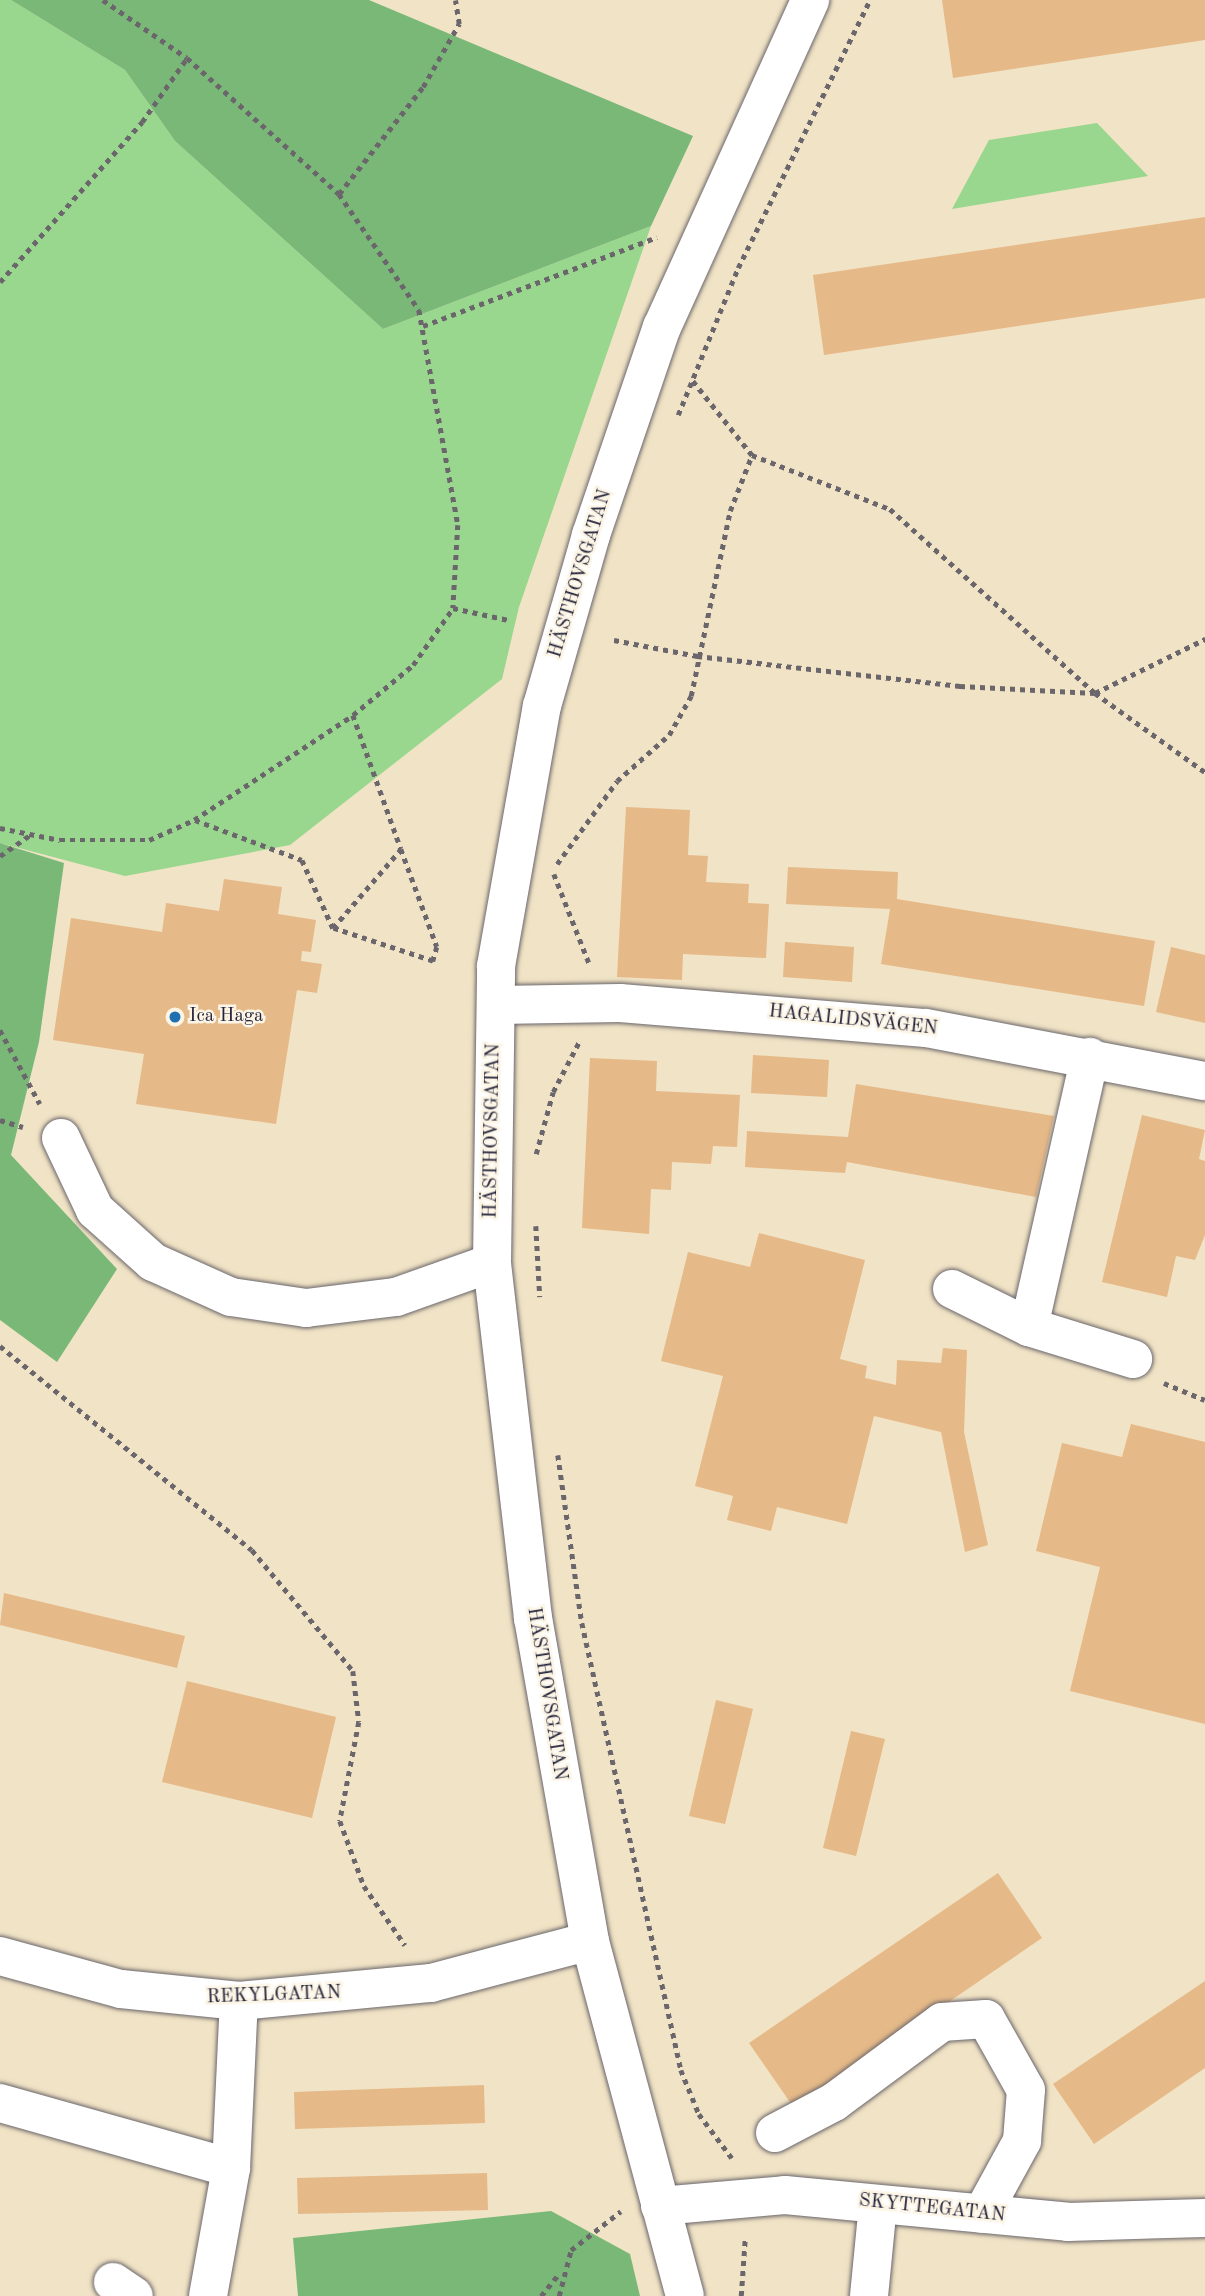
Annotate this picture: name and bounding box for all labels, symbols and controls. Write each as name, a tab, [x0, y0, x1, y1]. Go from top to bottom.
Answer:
street label: HÄSTHOVSGATAN	[544, 487, 618, 661]
street label: HAGALIDSVÄGEN	[767, 1001, 939, 1041]
place label: Ica Haga	[189, 1006, 263, 1028]
marker: Ica Haga	[167, 1009, 183, 1025]
street label: HÄSTHOVSGATAN	[480, 1043, 506, 1219]
street label: HÄSTHOVSGATAN	[521, 1606, 571, 1782]
street label: REKYLGATAN	[206, 1982, 342, 2010]
street label: SKYTTEGATAN	[858, 2190, 1006, 2228]

